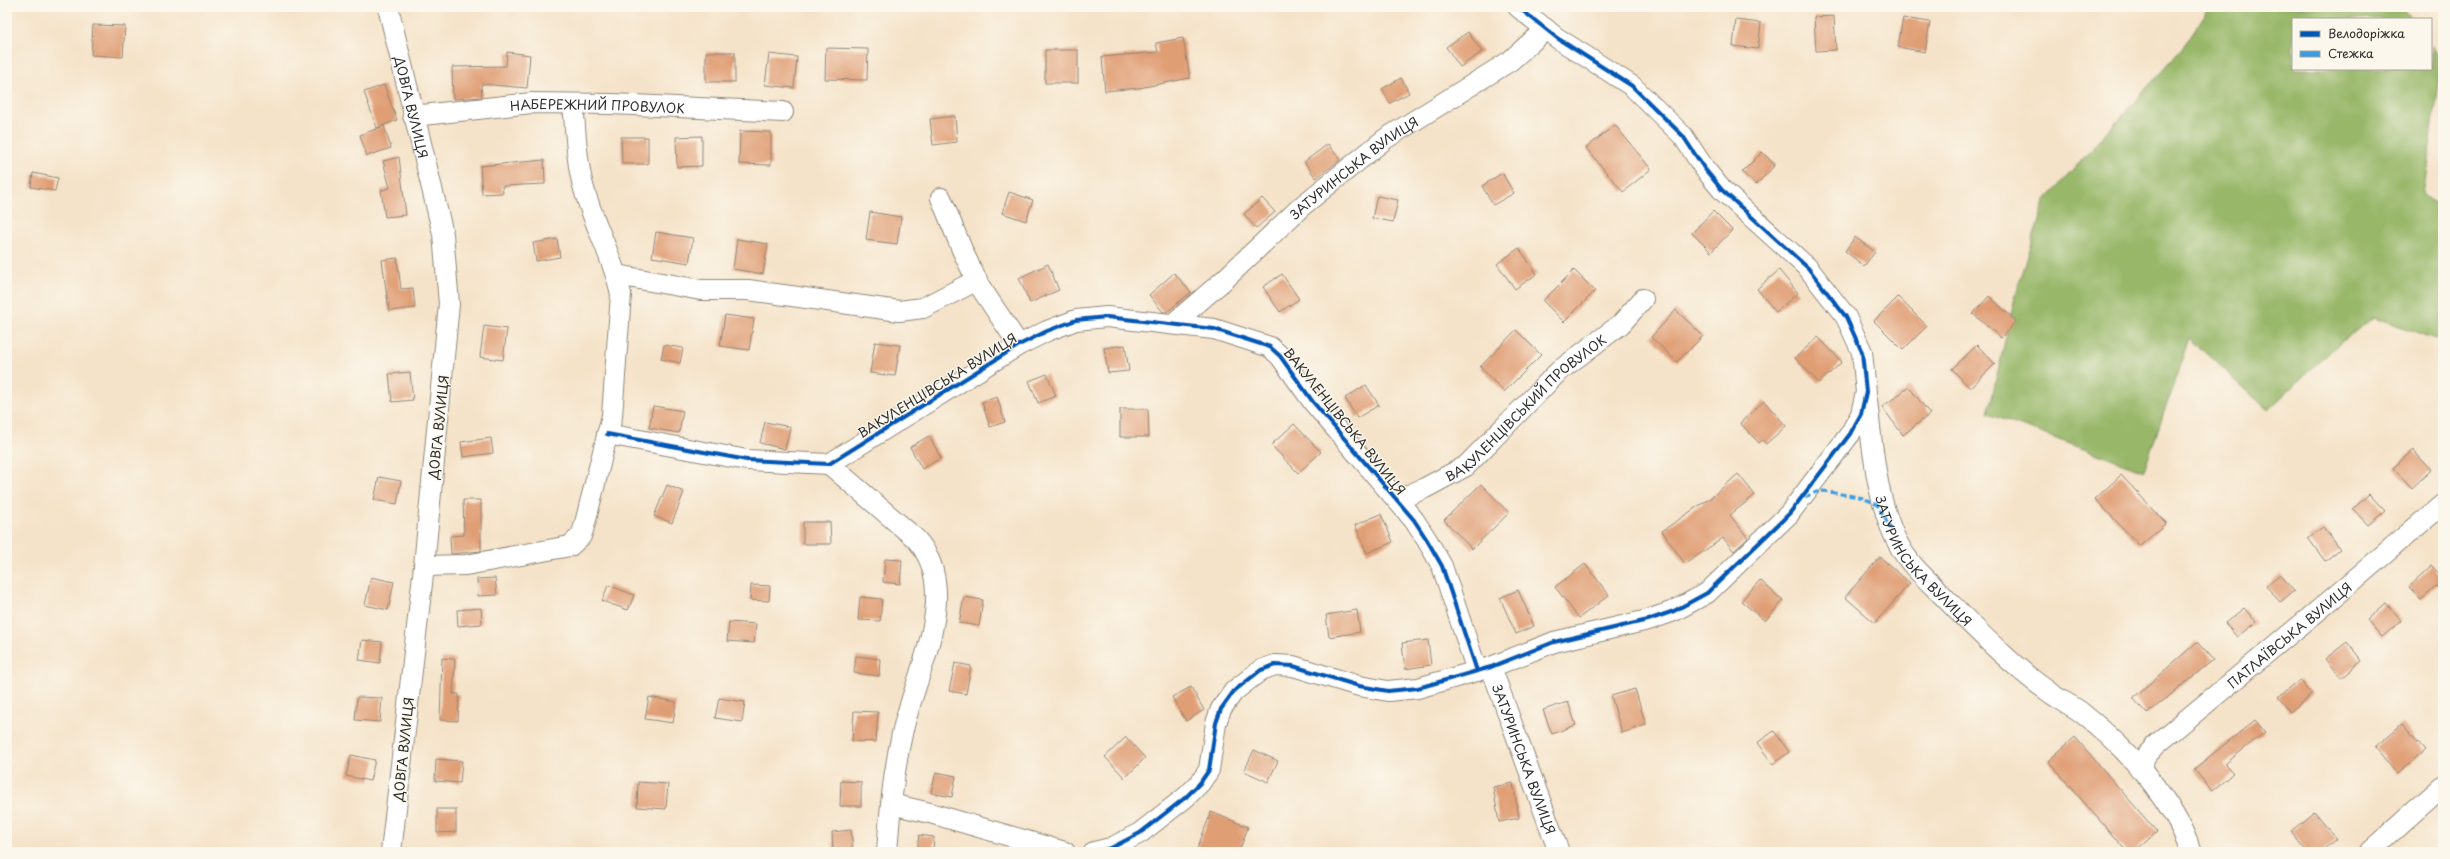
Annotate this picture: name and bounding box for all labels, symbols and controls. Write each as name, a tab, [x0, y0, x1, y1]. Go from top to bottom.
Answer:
legend	[2292, 18, 2432, 70]
text: Велодоріжка	[2328, 24, 2405, 42]
text: Стежка	[2328, 44, 2374, 62]
street label: ДОВГА ВУЛИЦЯ	[390, 53, 434, 160]
street label: НАБЕРЕЖНИЙ ПРОВУЛОК	[509, 93, 685, 117]
street label: ЗАТУРИНСЬКА ВУЛИЦЯ	[1285, 111, 1422, 223]
street label: ВАКУЛЕНЦІВСЬКА ВУЛИЦЯ	[854, 328, 1020, 442]
street label: ВАКУЛЕНЦІВСЬКИЙ ПРОВУЛОК	[1441, 330, 1609, 485]
street label: ВАКУЛЕНЦІВСЬКА ВУЛИЦЯ	[1280, 343, 1410, 499]
street label: ДОВГА ВУЛИЦЯ	[423, 374, 453, 481]
street label: ЗАТУРИНСЬКА ВУЛИЦЯ	[1872, 493, 1977, 630]
street label: ПАТЛАЇВСЬКА ВУЛИЦЯ	[2223, 577, 2355, 692]
street label: ЗАТУРИНСЬКА ВУЛИЦЯ	[1489, 681, 1561, 837]
street label: ДОВГА ВУЛИЦЯ	[388, 696, 418, 803]

